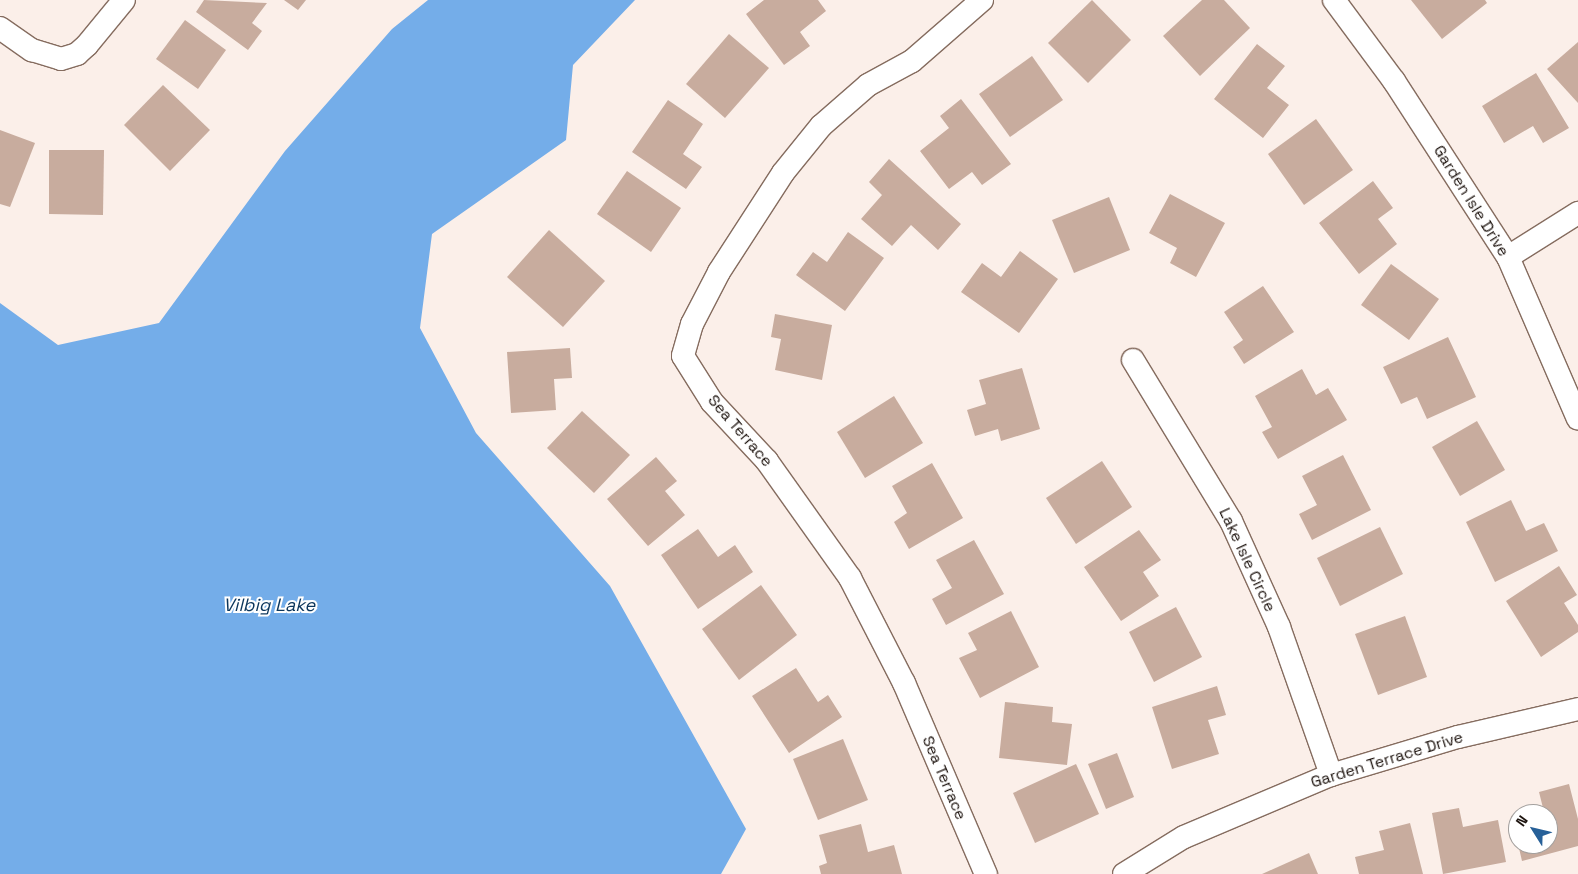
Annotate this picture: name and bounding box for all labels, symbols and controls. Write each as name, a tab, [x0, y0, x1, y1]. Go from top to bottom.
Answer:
street label: Garden Isle Drive	[1429, 142, 1513, 260]
street label: Sea Terrace	[703, 391, 777, 471]
street label: Lake Isle Circle	[1215, 505, 1279, 615]
water label: Vilbig Lake	[223, 594, 315, 616]
street label: Garden Terrace Drive	[1308, 728, 1466, 792]
street label: Sea Terrace	[918, 733, 970, 823]
north arrow	[1508, 804, 1558, 854]
text: N	[1512, 812, 1532, 830]

